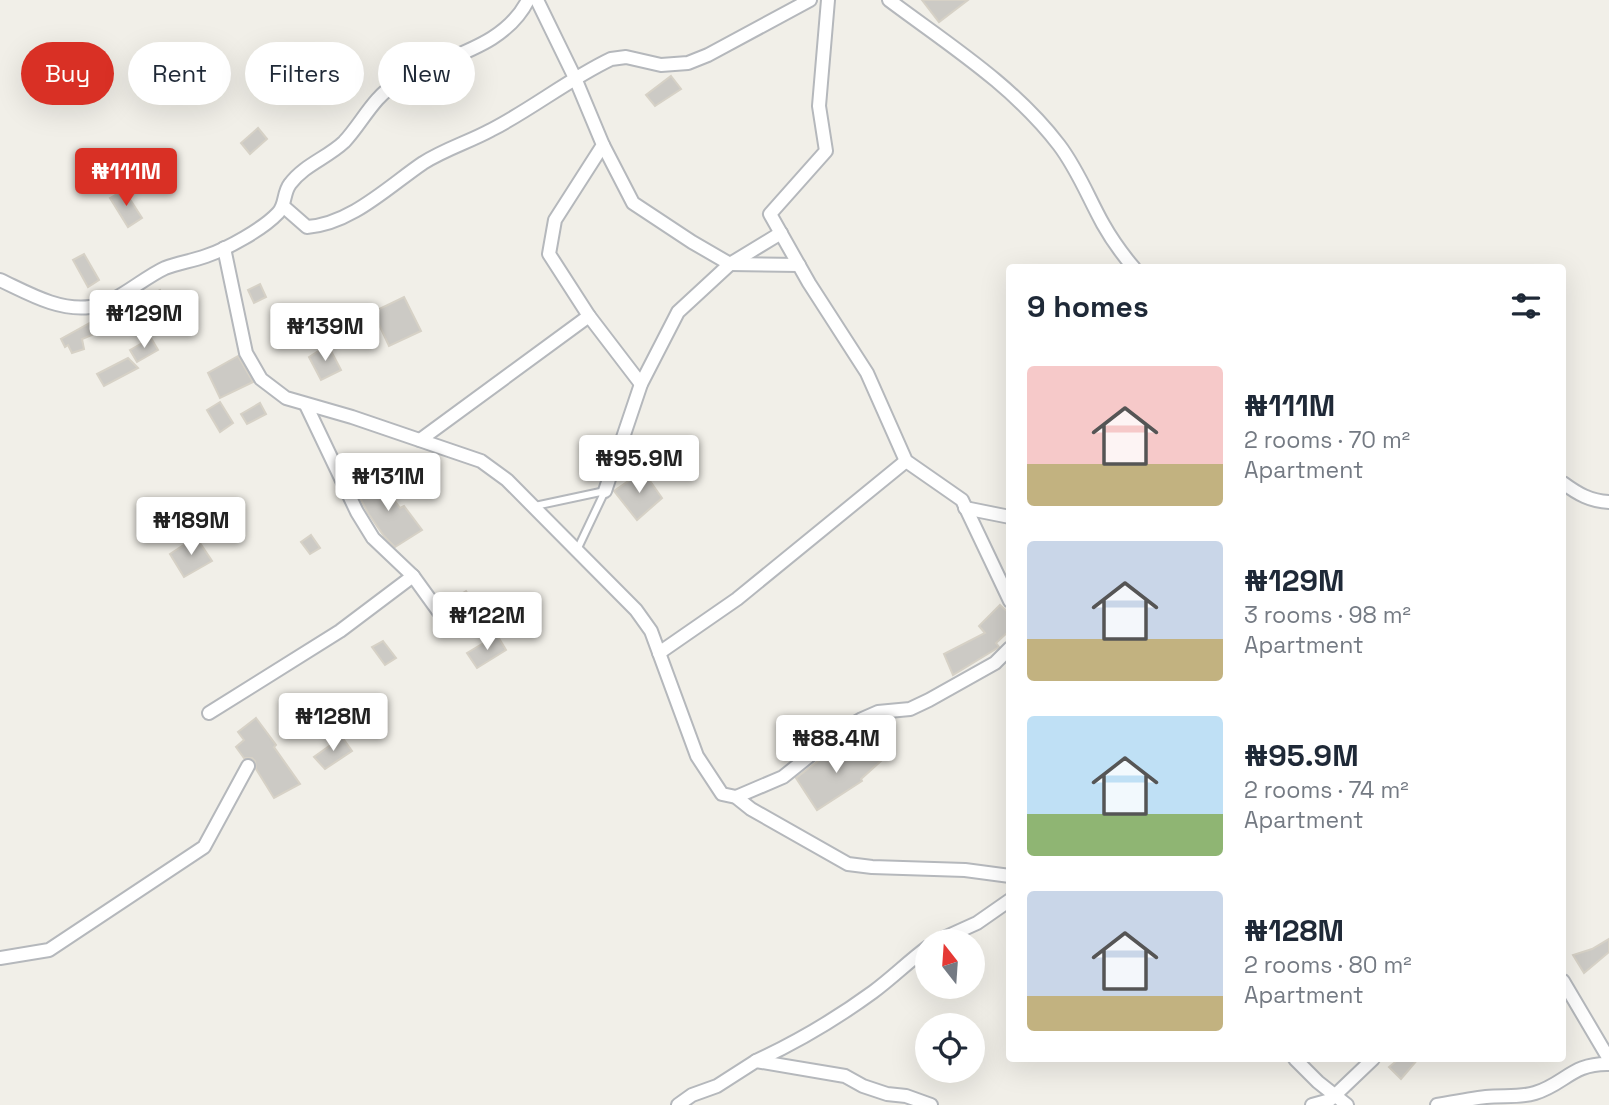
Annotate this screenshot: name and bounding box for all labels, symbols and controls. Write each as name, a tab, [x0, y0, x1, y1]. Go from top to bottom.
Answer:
chip: Buy	[21, 42, 114, 105]
chip: Rent	[128, 42, 231, 105]
chip: Filters	[245, 42, 364, 105]
chip: New	[378, 42, 475, 105]
pin: ₦111M	[77, 148, 175, 208]
text: ₦111M	[91, 156, 161, 186]
text: 9 homes	[1027, 287, 1149, 326]
icon: filters	[1507, 287, 1545, 325]
pin: ₦129M	[95, 290, 193, 350]
text: ₦129M	[105, 298, 183, 328]
pin: ₦139M	[276, 304, 374, 363]
text: ₦139M	[286, 311, 364, 341]
text: ₦111M	[1244, 386, 1335, 425]
icon: home	[1083, 394, 1167, 478]
text: 2 rooms · 70 m²	[1244, 425, 1410, 455]
pin: ₦95.9M	[582, 435, 696, 495]
text: ₦95.9M	[595, 443, 683, 473]
pin: ₦131M	[339, 454, 437, 513]
text: Apartment	[1244, 455, 1364, 485]
text: ₦131M	[351, 461, 425, 491]
pin: ₦189M	[142, 498, 240, 557]
text: ₦189M	[152, 505, 230, 535]
text: ₦129M	[1244, 561, 1344, 600]
icon: home	[1083, 569, 1167, 653]
pin: ₦122M	[438, 592, 536, 652]
text: ₦122M	[449, 600, 525, 630]
text: 3 rooms · 98 m²	[1244, 600, 1411, 630]
text: Apartment	[1244, 630, 1364, 660]
pin: ₦128M	[284, 694, 382, 753]
text: ₦128M	[295, 701, 371, 731]
pin: ₦88.4M	[779, 716, 893, 775]
text: ₦88.4M	[792, 723, 880, 753]
text: ₦95.9M	[1244, 736, 1359, 775]
icon: home	[1083, 744, 1167, 828]
text: 2 rooms · 74 m²	[1244, 775, 1409, 805]
text: Apartment	[1244, 805, 1364, 835]
text: ₦128M	[1244, 911, 1344, 950]
icon: home	[1083, 919, 1167, 1003]
north arrow	[915, 929, 985, 999]
map controls	[915, 929, 985, 1083]
text: 2 rooms · 80 m²	[1244, 950, 1412, 980]
text: Apartment	[1244, 980, 1364, 1010]
button: locate	[915, 1013, 985, 1083]

